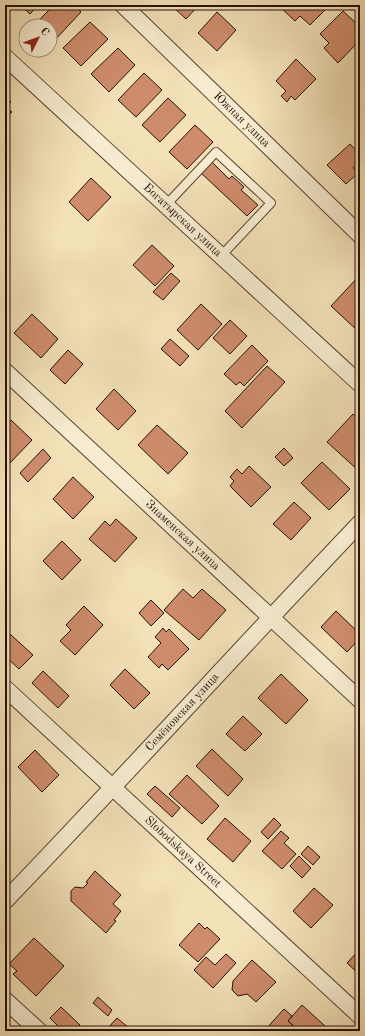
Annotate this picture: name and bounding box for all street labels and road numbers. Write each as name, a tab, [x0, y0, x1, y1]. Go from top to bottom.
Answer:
street label: Южная улица	[211, 90, 272, 150]
street label: Богатырская улица	[141, 181, 224, 259]
street label: Знаменская улица	[143, 498, 222, 573]
street label: Семёновская улица	[143, 671, 222, 754]
street label: Slobodskaya Street	[142, 814, 223, 890]

